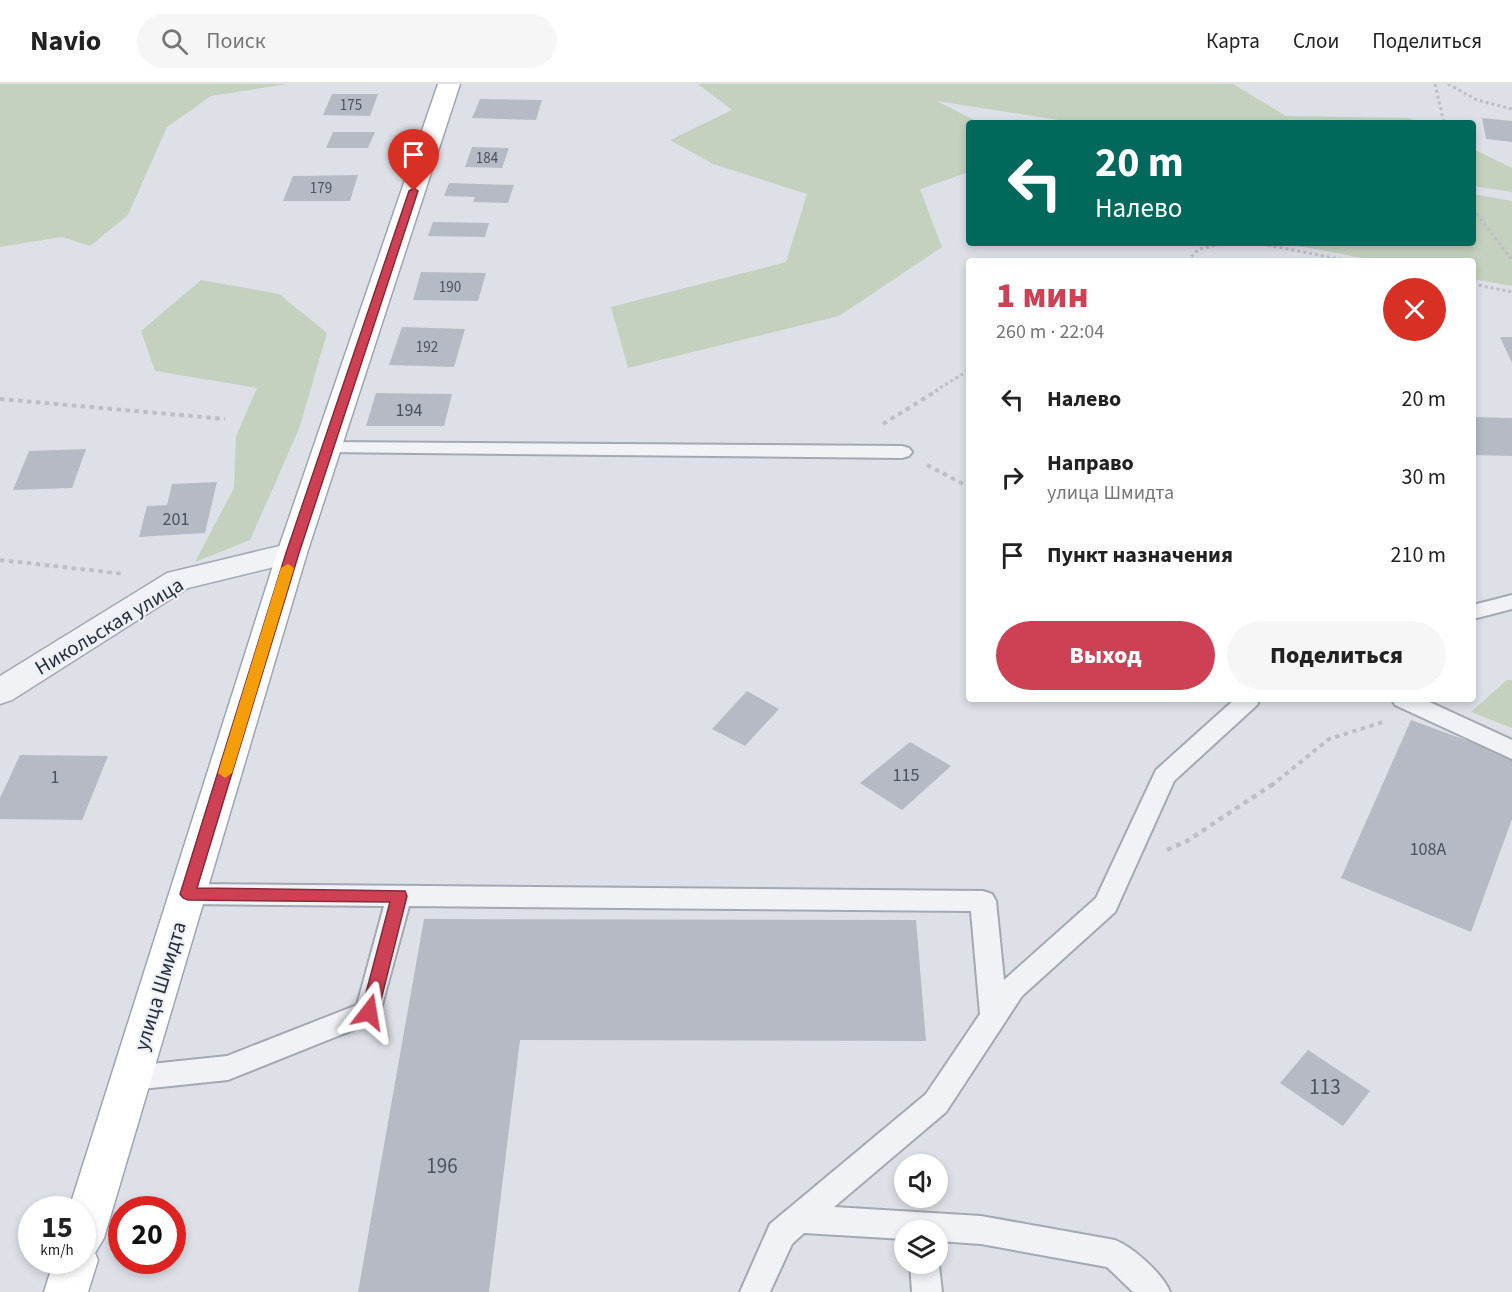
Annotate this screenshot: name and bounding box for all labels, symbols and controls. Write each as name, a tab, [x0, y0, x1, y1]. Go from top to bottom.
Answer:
search box	[137, 14, 557, 68]
text: Navio	[30, 21, 101, 61]
icon: search	[158, 25, 191, 58]
text: Поиск	[206, 25, 266, 57]
text: Карта	[1206, 26, 1260, 56]
text: Слои	[1293, 26, 1339, 56]
text: Поделиться	[1372, 26, 1482, 56]
house number: 175	[340, 95, 362, 116]
pin	[388, 129, 439, 191]
text: 20 m	[1095, 133, 1184, 193]
icon: arrive	[397, 138, 430, 171]
icon: left	[996, 144, 1074, 222]
house number: 184	[476, 148, 499, 169]
house number: 179	[310, 178, 332, 199]
text: Налево	[1095, 189, 1182, 228]
text: 1 мин	[996, 270, 1089, 321]
house number: 190	[439, 277, 461, 298]
button: close	[1383, 278, 1446, 341]
text: 260 m · 22:04	[996, 318, 1104, 346]
house number: 192	[416, 337, 438, 358]
icon: left	[996, 383, 1029, 416]
text: Налево	[1047, 383, 1121, 415]
text: 20 m	[1401, 383, 1446, 415]
house number: 194	[396, 398, 422, 423]
text: Направо	[1047, 447, 1134, 479]
icon: right	[996, 461, 1029, 494]
text: 30 m	[1401, 461, 1446, 493]
text: улица Шмидта	[1047, 479, 1174, 507]
house number: 201	[163, 507, 189, 532]
icon: arrive	[996, 539, 1029, 572]
text: Пункт назначения	[1047, 539, 1233, 571]
text: 210 m	[1391, 539, 1446, 571]
street label: Никольская улица	[29, 570, 189, 682]
button: Выход	[996, 621, 1215, 690]
button: Поделиться	[1227, 621, 1446, 690]
house number: 115	[893, 763, 919, 788]
house number: 1	[51, 765, 59, 790]
house number: 108А	[1410, 837, 1447, 862]
street label: улица Шмидта	[126, 918, 194, 1054]
position arrow	[337, 980, 401, 1044]
house number: 113	[1309, 1072, 1341, 1102]
house number: 196	[426, 1151, 458, 1181]
map controls	[894, 1154, 948, 1274]
button: sound	[894, 1154, 948, 1208]
speed limit sign: 20	[108, 1196, 186, 1274]
text: 15	[41, 1206, 73, 1249]
button: layers	[894, 1220, 948, 1274]
text: km/h	[40, 1240, 74, 1261]

